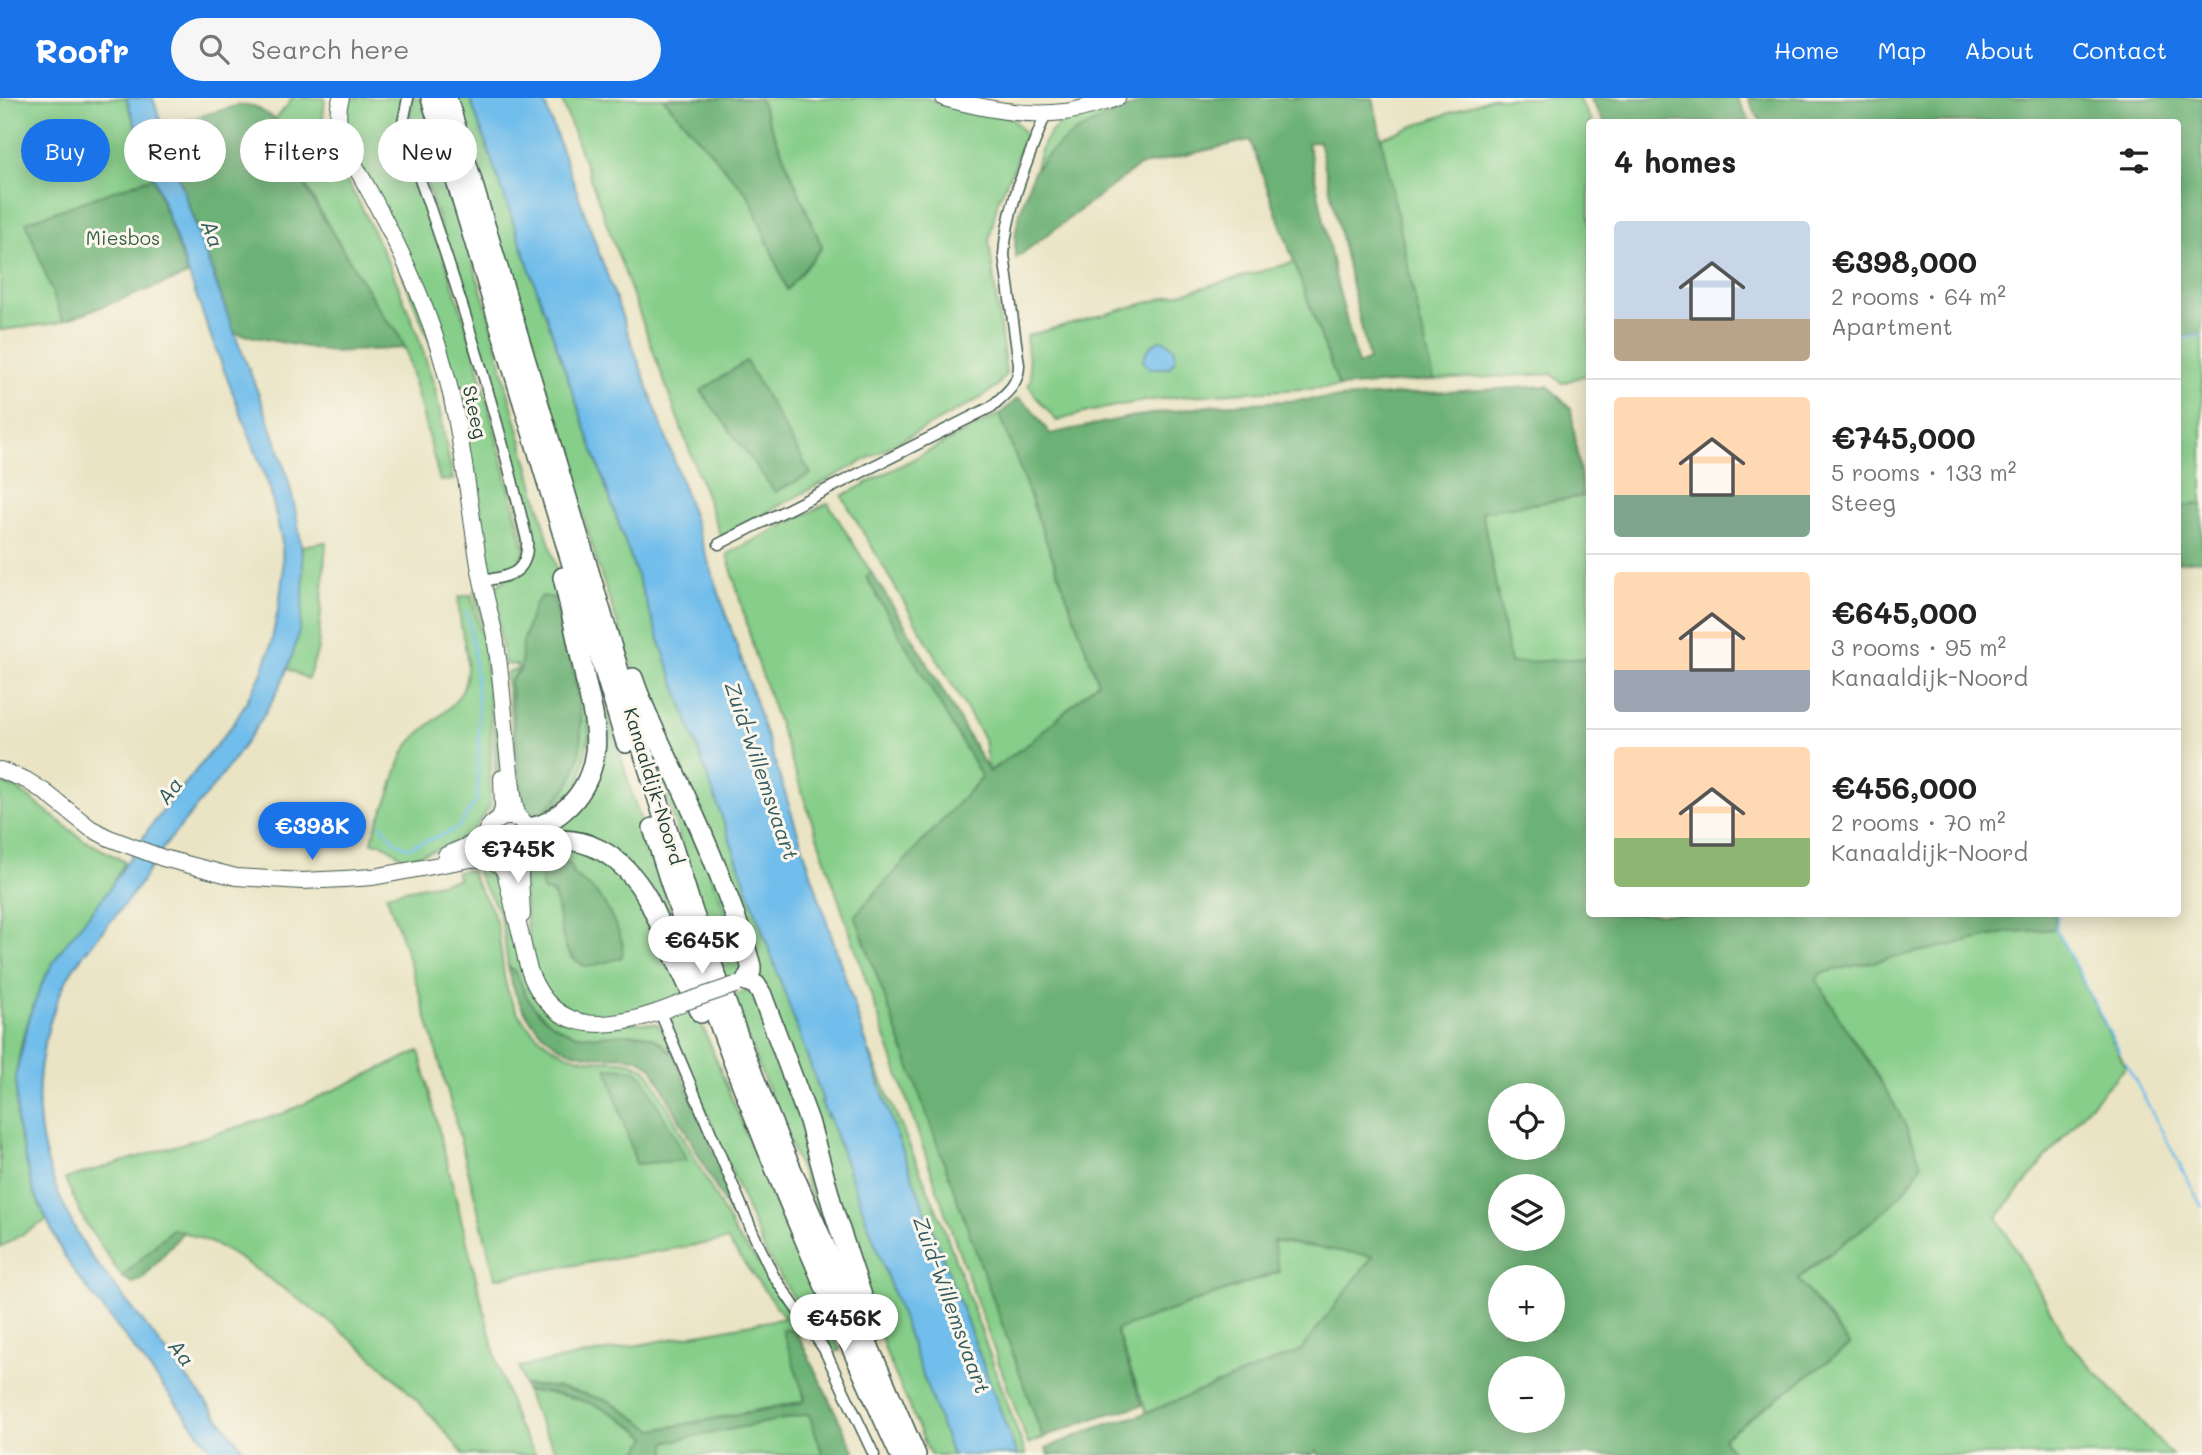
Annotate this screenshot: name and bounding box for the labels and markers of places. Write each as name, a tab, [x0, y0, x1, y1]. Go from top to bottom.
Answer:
pin: €398K	[263, 802, 361, 862]
pin: €745K	[469, 826, 567, 885]
pin: €645K	[653, 916, 751, 976]
pin: €456K	[795, 1294, 893, 1354]

